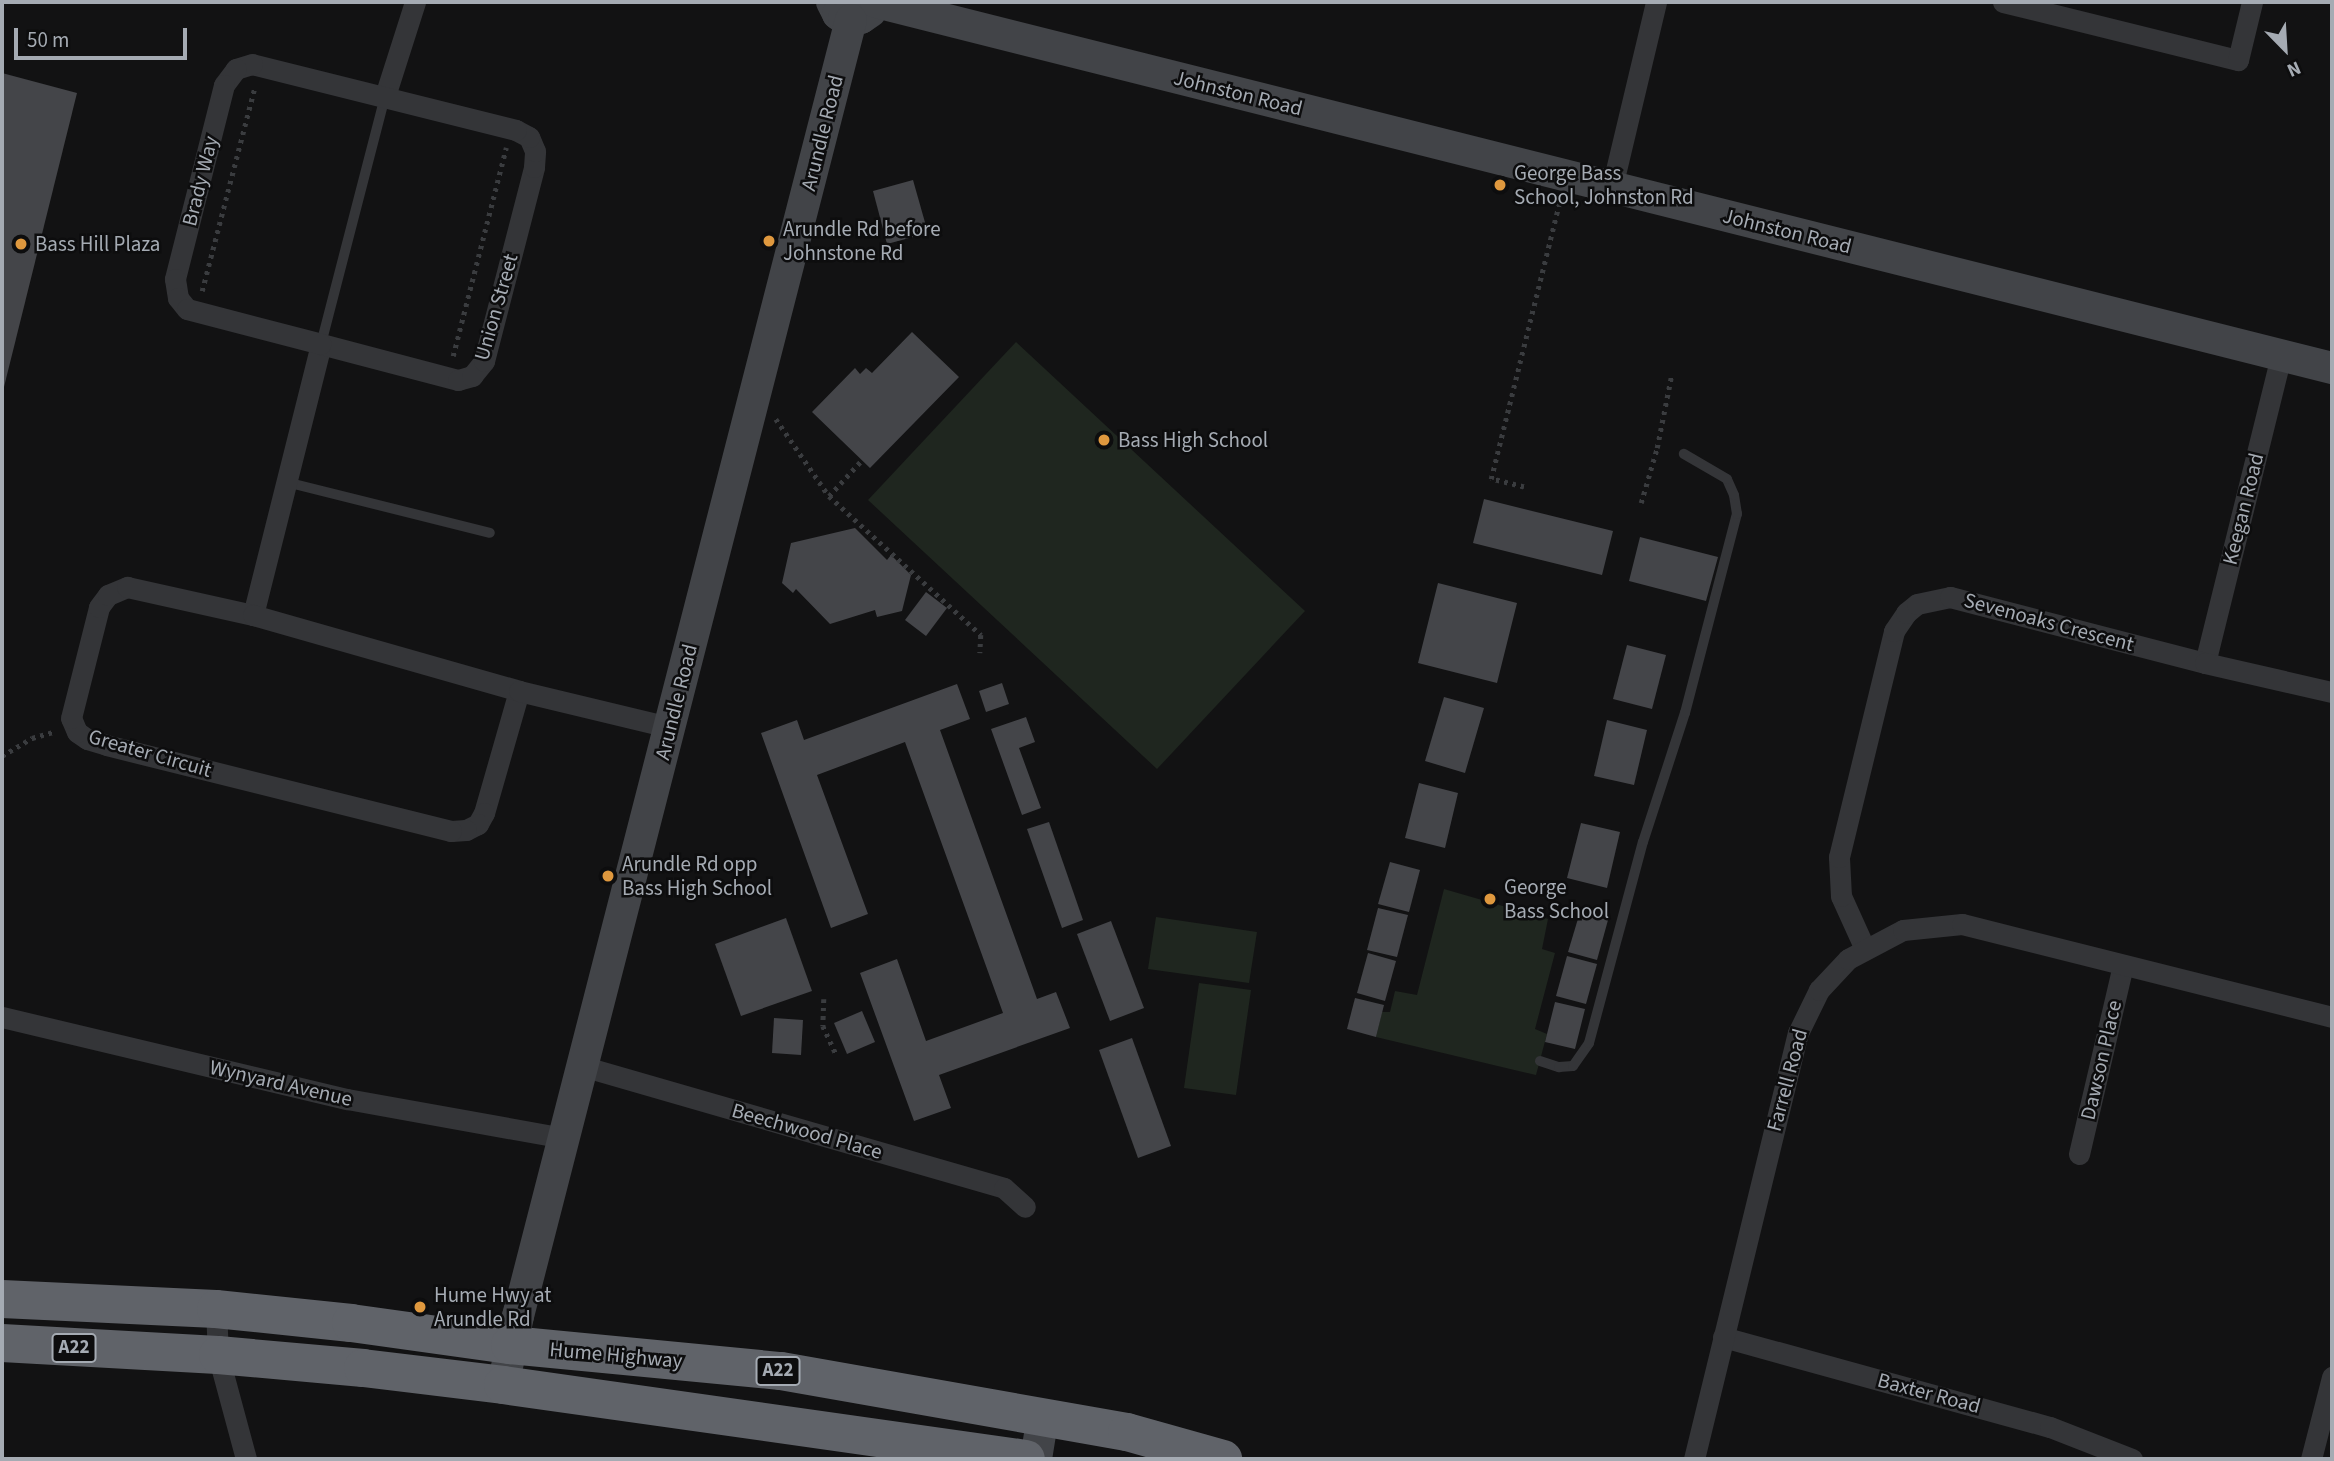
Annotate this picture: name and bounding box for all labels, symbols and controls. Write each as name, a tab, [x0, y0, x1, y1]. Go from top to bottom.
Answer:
scale bar	[18, 14, 191, 58]
north arrow	[2250, 14, 2320, 84]
text: 50 m	[27, 25, 69, 55]
text: N	[2282, 54, 2305, 84]
street label: Johnston Road	[1171, 65, 1305, 121]
street label: Arundle Road	[795, 73, 849, 193]
street label: Brady Way	[177, 133, 223, 229]
place label: George Bass School, Johnston Rd	[1514, 160, 1694, 210]
marker: George Bass School, Johnston Rd	[1492, 177, 1508, 193]
street label: Johnston Road	[1720, 203, 1854, 259]
place label: Arundle Rd before Johnstone Rd	[783, 216, 941, 266]
place label: Bass Hill Plaza	[35, 231, 160, 257]
marker: Arundle Rd before Johnstone Rd	[761, 233, 777, 249]
marker: Bass Hill Plaza	[13, 236, 29, 252]
street label: Union Street	[469, 251, 523, 363]
place label: Bass High School	[1118, 427, 1268, 453]
marker: Bass High School	[1096, 432, 1112, 448]
street label: Keegan Road	[2217, 451, 2269, 567]
street label: Sevenoaks Crescent	[1961, 587, 2137, 657]
street label: Arundle Road	[649, 642, 703, 762]
street label: Greater Circuit	[86, 723, 214, 783]
place label: Arundle Rd opp Bass High School	[622, 851, 772, 901]
marker: Arundle Rd opp Bass High School	[600, 868, 616, 884]
place label: George Bass School	[1504, 874, 1609, 924]
marker: George Bass School	[1482, 891, 1498, 907]
street label: Dawson Place	[2075, 998, 2127, 1122]
street label: Farrell Road	[1761, 1026, 1813, 1134]
street label: Wynyard Avenue	[207, 1054, 355, 1112]
street label: Beechwood Place	[729, 1097, 885, 1165]
place label: Hume Hwy at Arundle Rd	[434, 1282, 551, 1332]
marker: Hume Hwy at Arundle Rd	[412, 1299, 428, 1315]
road number: A22	[51, 1332, 97, 1364]
street label: Hume Highway	[549, 1337, 683, 1373]
road number: A22	[755, 1356, 801, 1386]
street label: Baxter Road	[1875, 1367, 1983, 1419]

